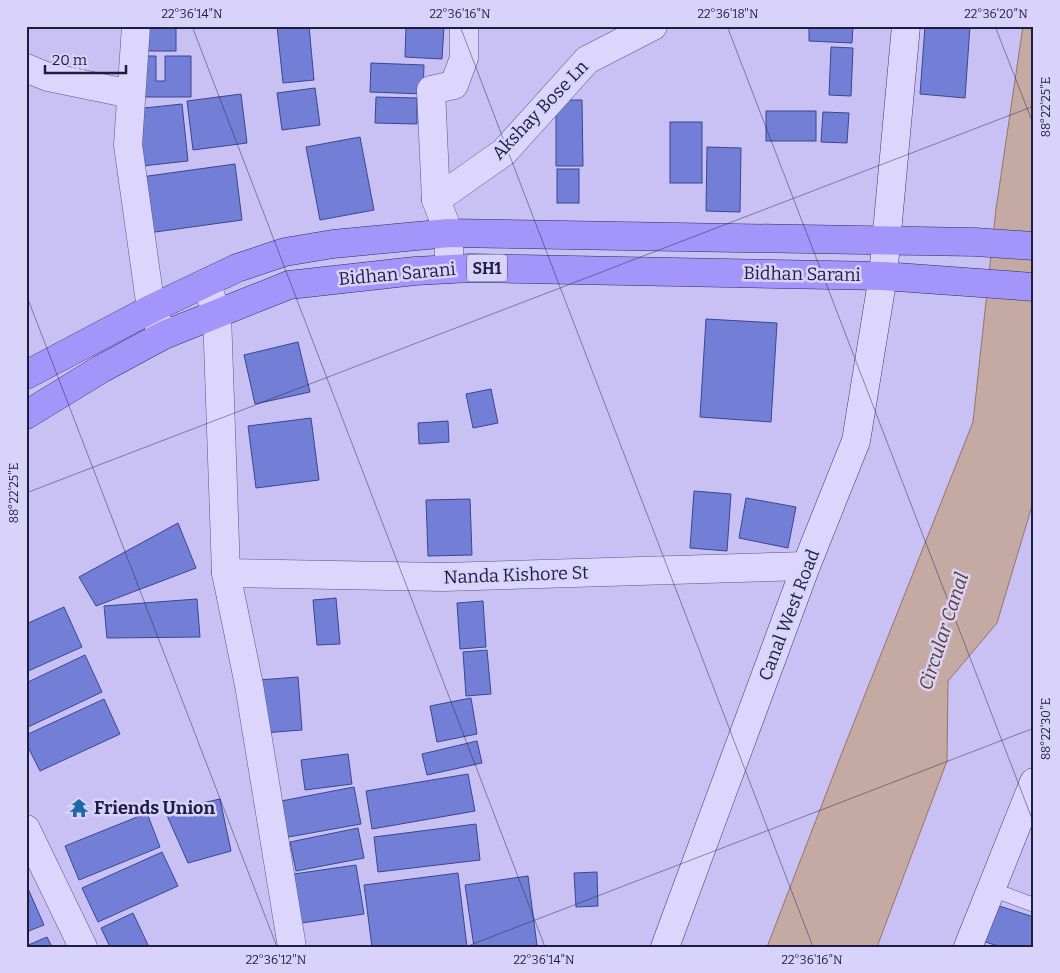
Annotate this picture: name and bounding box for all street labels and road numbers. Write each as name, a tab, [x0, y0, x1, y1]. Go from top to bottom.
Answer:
street label: Akshay Bose Ln	[487, 55, 593, 164]
road number: SH1	[467, 254, 507, 282]
street label: Bidhan Sarani	[337, 258, 457, 290]
street label: Bidhan Sarani	[743, 262, 861, 286]
street label: Canal West Road	[754, 546, 824, 684]
street label: Nanda Kishore St	[443, 561, 589, 589]

